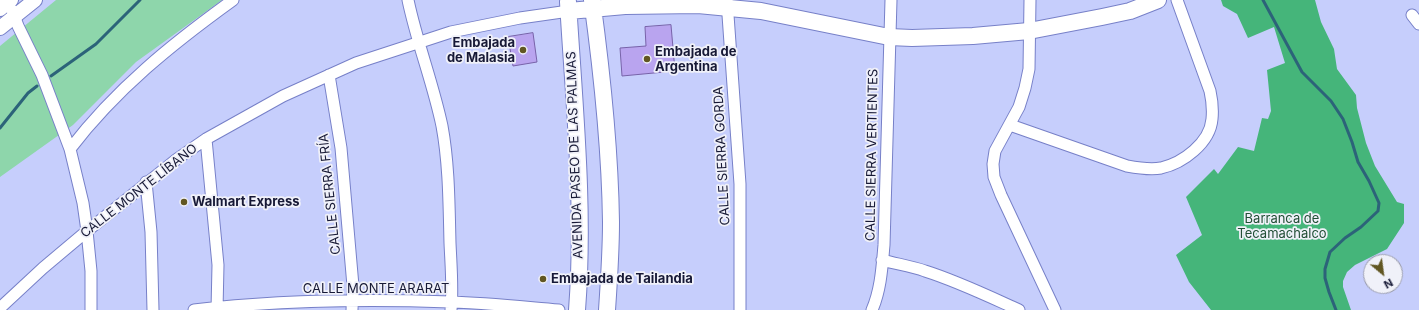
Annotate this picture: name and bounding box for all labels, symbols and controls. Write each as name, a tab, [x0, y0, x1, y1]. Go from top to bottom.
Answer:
place label: Embajada de Malasia	[447, 35, 515, 66]
place label: Embajada de Argentina	[655, 44, 736, 75]
marker: Embajada de Malasia	[518, 45, 528, 55]
street label: AVENIDA PASEO DE LAS PALMAS	[564, 51, 586, 259]
marker: Embajada de Argentina	[642, 54, 652, 64]
street label: CALLE SIERRA VERTIENTES	[863, 69, 881, 241]
street label: CALLE SIERRA GORDA	[711, 86, 733, 226]
street label: CALLE SIERRA FRÍA	[316, 133, 344, 255]
street label: CALLE MONTE LÍBANO	[78, 141, 200, 241]
place label: Walmart Express	[192, 194, 300, 210]
marker: Walmart Express	[179, 197, 189, 207]
park label: Barranca de Tecamachalco	[1237, 211, 1327, 242]
north arrow	[1363, 254, 1403, 294]
place label: Embajada de Tailandia	[551, 271, 693, 287]
marker: Embajada de Tailandia	[538, 274, 548, 284]
text: N	[1381, 275, 1395, 292]
street label: CALLE MONTE ARARAT	[303, 281, 449, 297]

